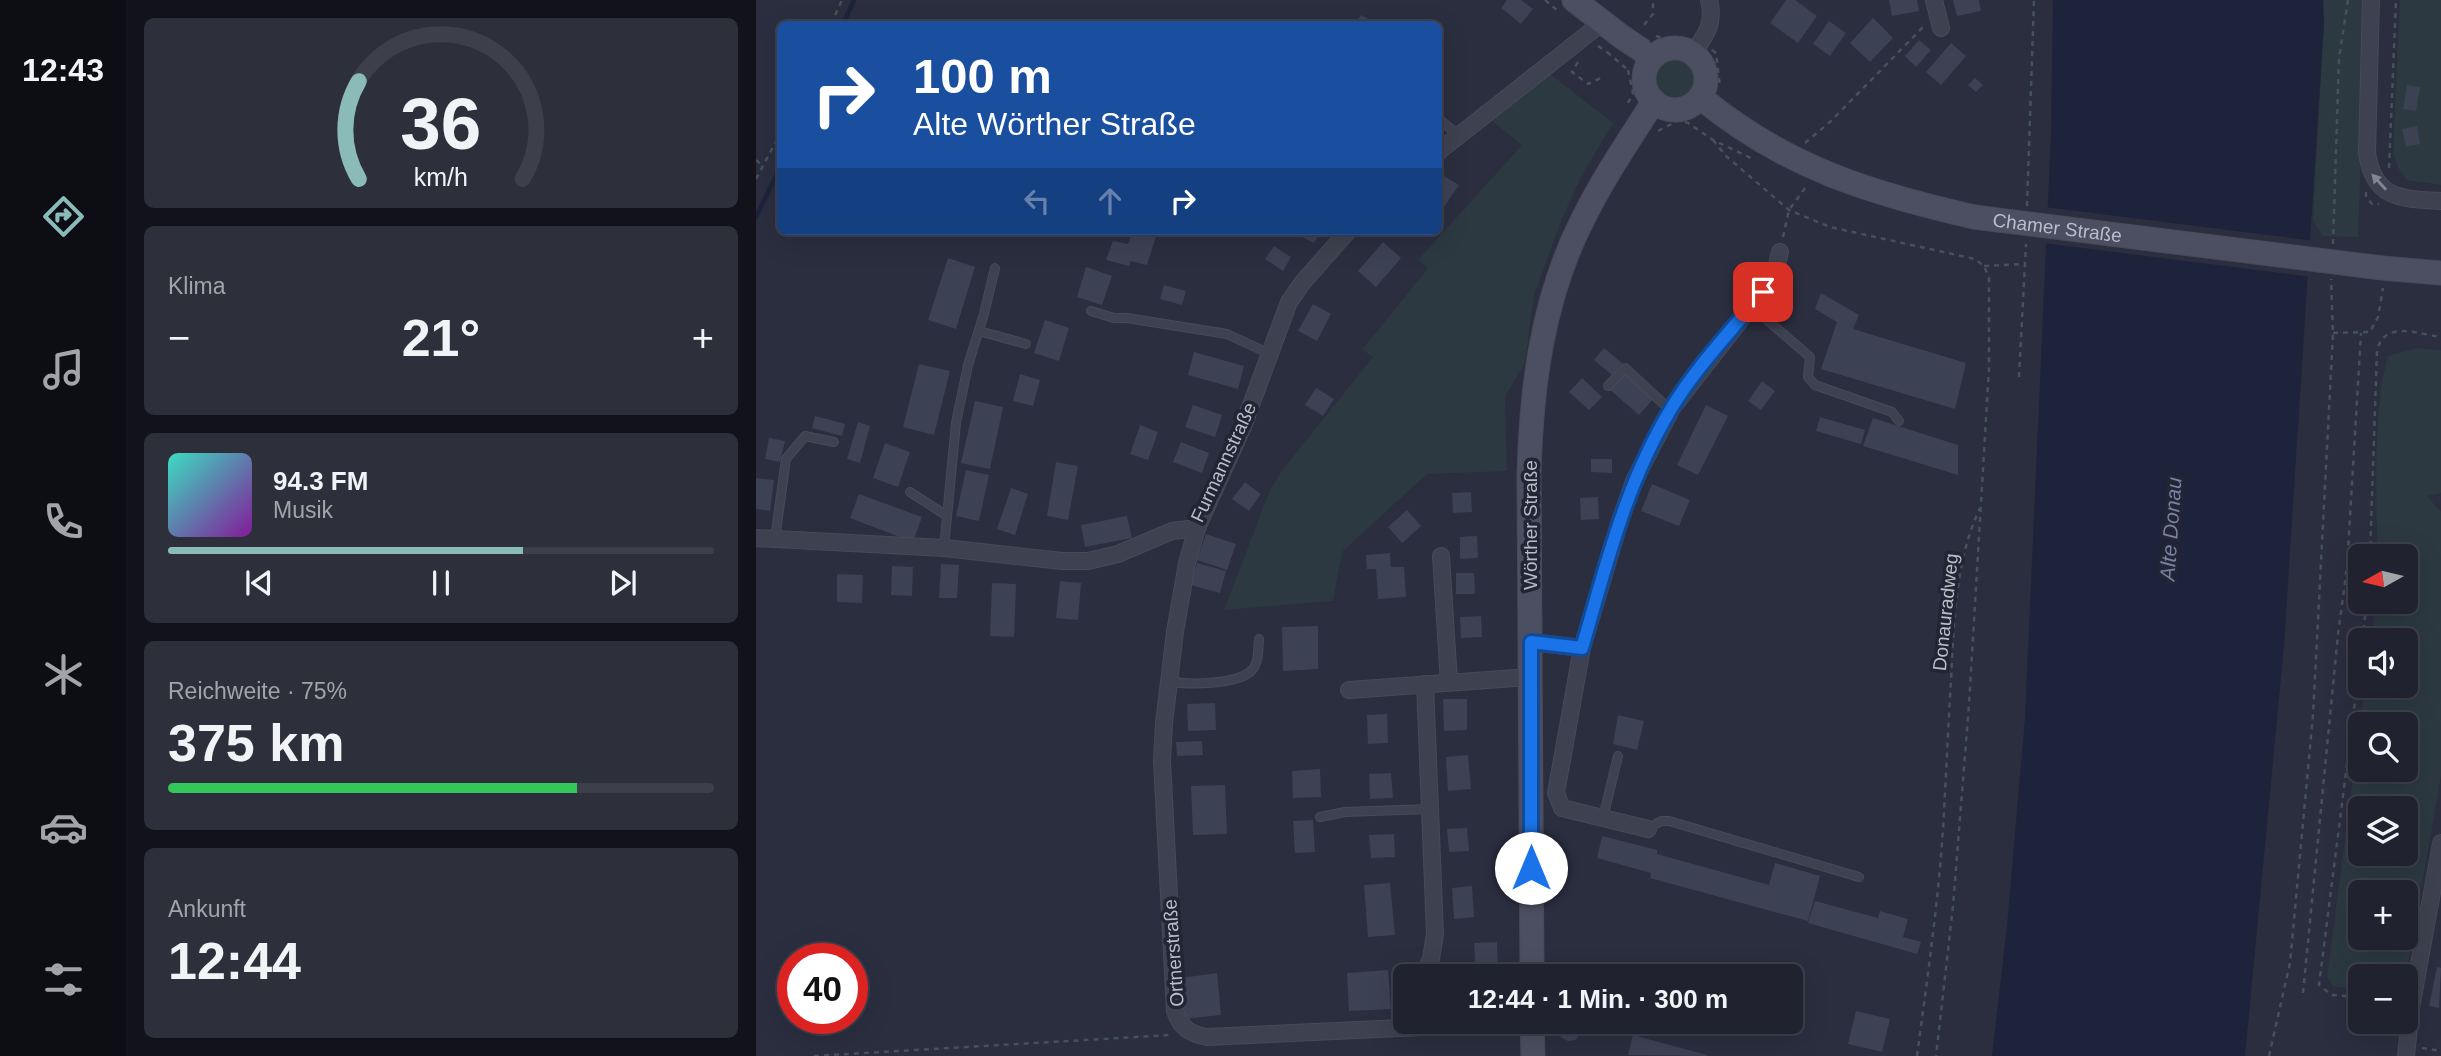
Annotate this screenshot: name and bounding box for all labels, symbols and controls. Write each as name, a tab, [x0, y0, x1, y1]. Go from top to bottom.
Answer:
icon: right	[798, 49, 889, 140]
text: 100 m	[913, 49, 1052, 103]
text: 12:43	[22, 52, 104, 88]
text: 36	[401, 83, 481, 164]
text: Alte Wörther Straße	[913, 106, 1196, 142]
text: km/h	[414, 163, 468, 191]
one-way arrow	[2371, 173, 2387, 191]
icon: left	[1018, 182, 1056, 220]
icon: ahead	[1091, 182, 1129, 220]
icon: right	[1164, 182, 1202, 220]
icon: directions	[39, 192, 88, 241]
street label: Chamer Straße	[1992, 209, 2123, 246]
pin	[1733, 262, 1793, 322]
text: Klima	[168, 273, 226, 299]
icon: arrive	[1744, 273, 1782, 311]
text: 21°	[402, 309, 480, 367]
text: −	[168, 317, 190, 359]
text: +	[692, 317, 714, 359]
icon: music	[39, 345, 88, 394]
street label: Furmannstraße	[1186, 399, 1260, 526]
street label: Wörther Straße	[1520, 460, 1541, 590]
text: 94.3 FM	[273, 466, 368, 496]
water label: Alte Donau	[2155, 476, 2186, 584]
icon: phone	[39, 497, 88, 546]
text: Musik	[273, 497, 333, 523]
north arrow	[2348, 544, 2418, 614]
map controls	[2348, 544, 2418, 1034]
street label: Donauradweg	[1929, 552, 1962, 672]
icon: previous	[240, 564, 278, 602]
icon: pause	[422, 564, 460, 602]
icon: next	[604, 564, 642, 602]
button: sound	[2348, 628, 2418, 698]
icon: climate	[39, 650, 88, 699]
text: Reichweite · 75%	[168, 678, 347, 704]
button: search	[2348, 712, 2418, 782]
text: 375 km	[168, 714, 344, 772]
button: layers	[2348, 796, 2418, 866]
icon: car	[39, 803, 88, 852]
position arrow	[1494, 831, 1568, 905]
button: +	[2348, 880, 2418, 950]
text: Ankunft	[168, 896, 246, 922]
street label: Ortnerstraße	[1159, 899, 1188, 1007]
text: 12:44	[168, 932, 301, 990]
speed limit sign: 40	[777, 943, 868, 1034]
icon: filters	[39, 955, 88, 1004]
button: −	[2348, 964, 2418, 1034]
text: 12:44 · 1 Min. · 300 m	[1468, 984, 1728, 1014]

